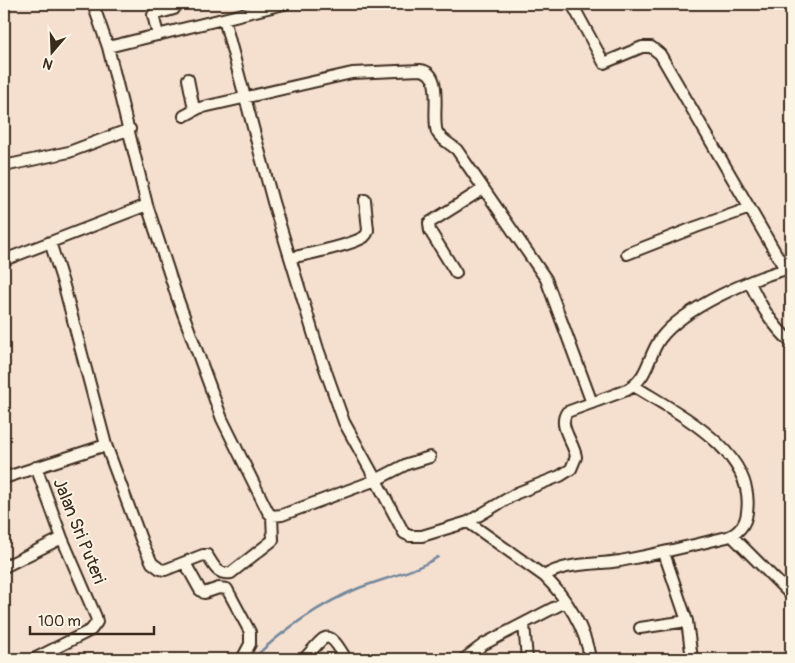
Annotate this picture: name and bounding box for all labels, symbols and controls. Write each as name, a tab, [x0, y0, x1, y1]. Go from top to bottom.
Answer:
north arrow	[28, 28, 78, 78]
text: N	[41, 54, 55, 73]
street label: Jalan Sri Puteri	[47, 475, 111, 587]
scale bar	[30, 603, 154, 635]
text: 100 m	[38, 612, 81, 631]

